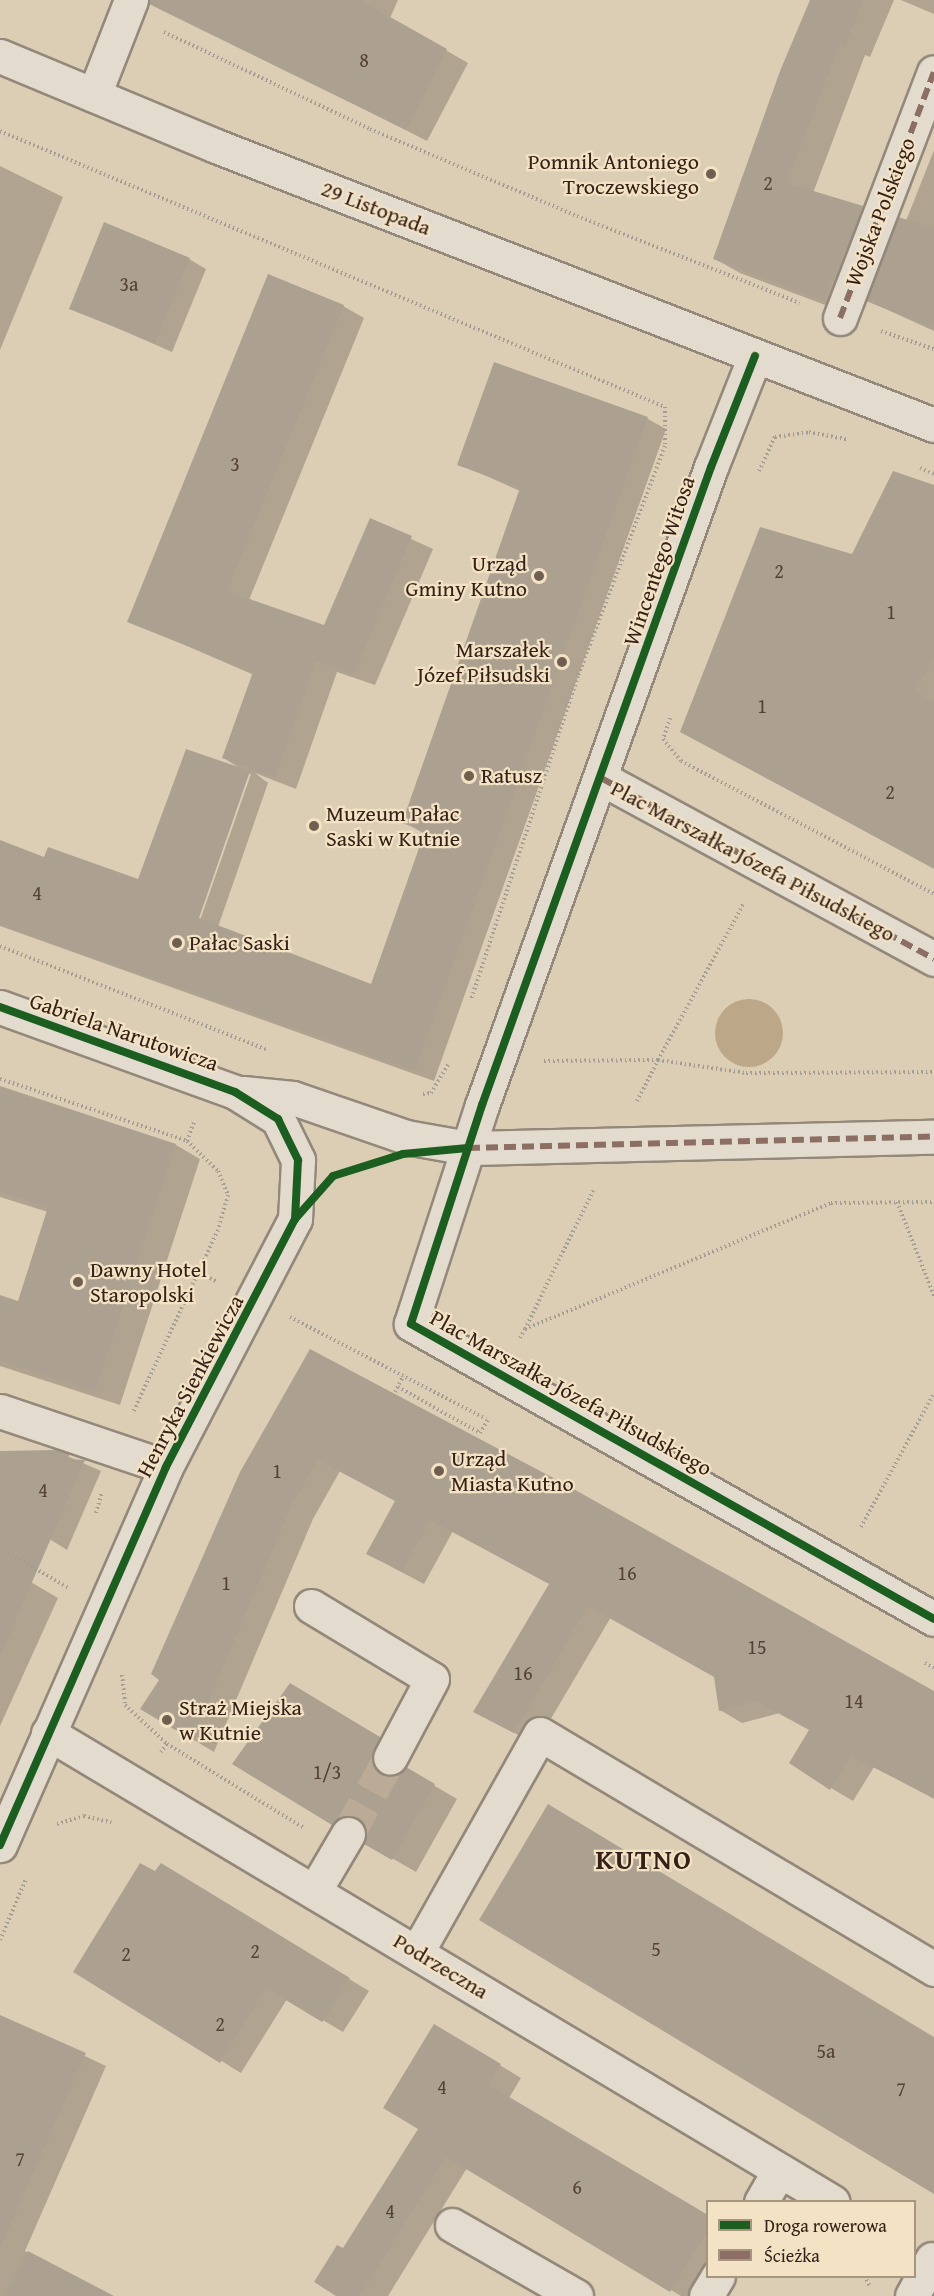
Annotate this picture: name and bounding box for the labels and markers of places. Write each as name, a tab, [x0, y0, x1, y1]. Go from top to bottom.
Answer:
place label: Pomnik Antoniego Troczewskiego	[528, 148, 699, 200]
marker: Pomnik Antoniego Troczewskiego	[704, 167, 718, 181]
place label: Urząd Gminy Kutno	[405, 550, 527, 602]
marker: Urząd Gminy Kutno	[532, 569, 546, 583]
place label: Marszałek Józef Piłsudski	[417, 636, 550, 688]
marker: Marszałek Józef Piłsudski	[555, 655, 569, 669]
place label: Ratusz	[481, 763, 542, 789]
marker: Ratusz	[462, 769, 476, 783]
place label: Muzeum Pałac Saski w Kutnie	[326, 800, 460, 852]
marker: Muzeum Pałac Saski w Kutnie	[307, 819, 321, 833]
place label: Pałac Saski	[189, 930, 290, 956]
marker: Pałac Saski	[170, 936, 184, 950]
place label: Dawny Hotel Staropolski	[90, 1256, 207, 1308]
marker: Dawny Hotel Staropolski	[71, 1275, 85, 1289]
place label: Urząd Miasta Kutno	[451, 1445, 574, 1496]
marker: Urząd Miasta Kutno	[432, 1464, 446, 1478]
place label: Straż Miejska w Kutnie	[179, 1694, 302, 1746]
marker: Straż Miejska w Kutnie	[160, 1713, 174, 1727]

